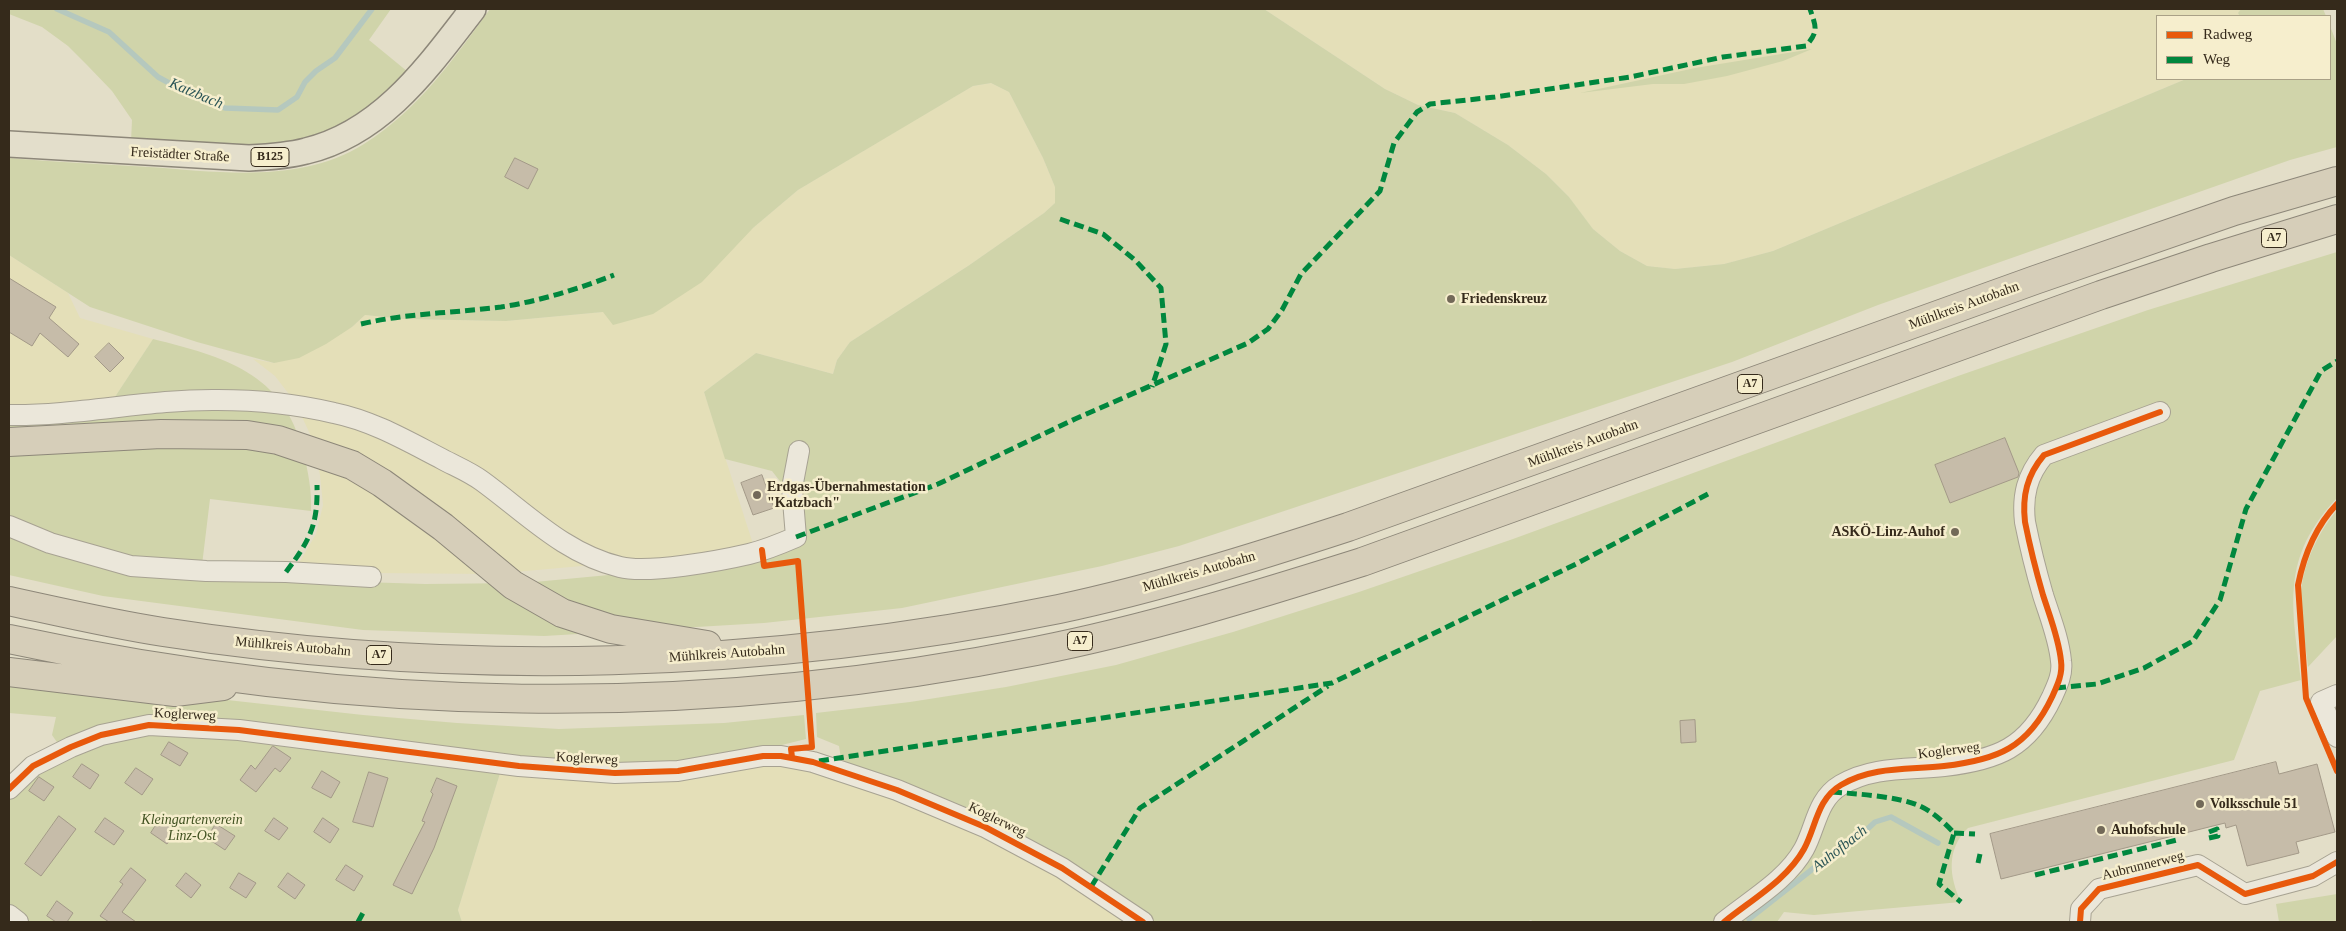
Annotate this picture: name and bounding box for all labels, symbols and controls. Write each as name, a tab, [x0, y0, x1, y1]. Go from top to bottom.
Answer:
legend	[2156, 15, 2331, 80]
text: Radweg	[2203, 26, 2252, 42]
text: Weg	[2203, 51, 2230, 67]
water label: Katzbach	[166, 75, 226, 113]
street label: Freistädter Straße	[130, 144, 230, 166]
road number: B125	[251, 148, 289, 166]
road number: A7	[2262, 228, 2286, 248]
street label: Mühlkreis Autobahn	[1907, 278, 2021, 334]
place label: Friedenskreuz	[1461, 291, 1547, 307]
marker: Friedenskreuz	[1445, 293, 1457, 305]
road number: A7	[1738, 374, 1762, 394]
street label: Mühlkreis Autobahn	[1526, 416, 1640, 472]
place label: Erdgas-Übernahmestation "Katzbach"	[767, 479, 926, 512]
marker: Erdgas-Übernahmestation "Katzbach"	[751, 489, 763, 501]
place label: ASKÖ-Linz-Auhof	[1831, 524, 1945, 540]
marker: ASKÖ-Linz-Auhof	[1949, 526, 1961, 538]
street label: Mühlkreis Autobahn	[1141, 548, 1257, 596]
road number: A7	[1068, 631, 1092, 650]
street label: Mühlkreis Autobahn	[234, 634, 352, 660]
street label: Mühlkreis Autobahn	[668, 642, 786, 666]
road number: A7	[366, 646, 392, 664]
street label: Koglerweg	[154, 705, 216, 725]
street label: Koglerweg	[1917, 739, 1981, 763]
street label: Koglerweg	[556, 749, 618, 769]
place label: Volksschule 51	[2210, 796, 2298, 812]
marker: Volksschule 51	[2194, 798, 2206, 810]
street label: Koglerweg	[965, 799, 1029, 841]
park label: Kleingartenverein Linz-Ost	[141, 812, 243, 844]
water label: Auhofbach	[1809, 822, 1871, 876]
place label: Auhofschule	[2111, 822, 2186, 838]
marker: Auhofschule	[2095, 824, 2107, 836]
street label: Aubrunnerweg	[2100, 848, 2186, 884]

